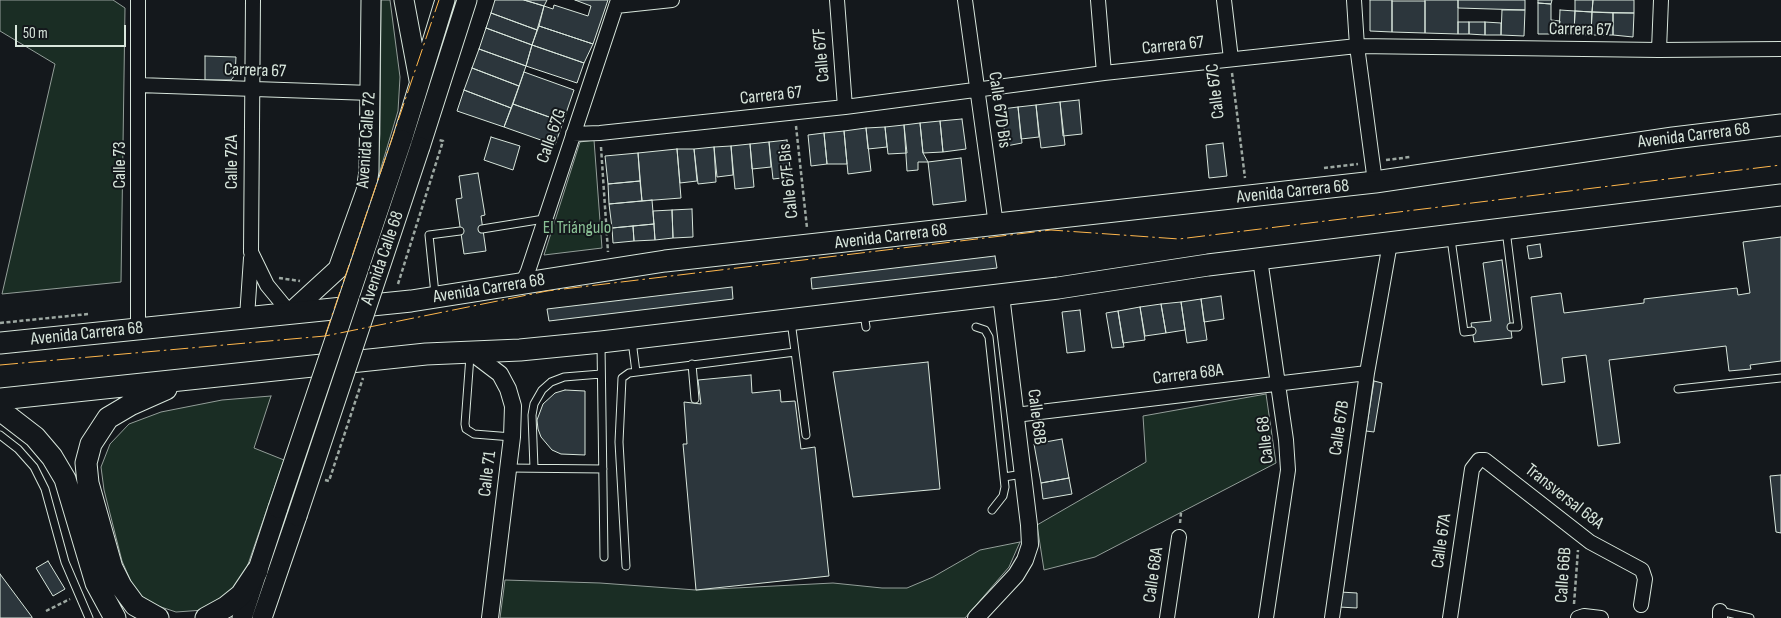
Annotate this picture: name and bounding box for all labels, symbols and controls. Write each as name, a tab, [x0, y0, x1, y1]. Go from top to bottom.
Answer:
scale bar	[18, 15, 129, 47]
street label: Carrera 67	[1549, 19, 1611, 41]
text: 50 m	[23, 24, 48, 43]
street label: Calle 67F	[809, 27, 835, 83]
street label: Carrera 67	[1141, 32, 1205, 60]
street label: Carrera 67	[223, 59, 287, 83]
street label: Calle 67C	[1202, 62, 1230, 120]
street label: Calle 67D Bis	[983, 70, 1015, 150]
street label: Carrera 67	[739, 82, 803, 110]
street label: Avenida Calle 72	[353, 91, 381, 189]
street label: Calle 67G	[533, 106, 571, 166]
street label: Avenida Carrera 68	[1637, 118, 1751, 154]
street label: Calle 72A	[221, 135, 243, 189]
street label: Calle 73	[109, 142, 131, 188]
street label: Calle 67F Bis	[774, 143, 804, 219]
street label: Avenida Carrera 68	[1236, 175, 1350, 209]
street label: Avenida Calle 68	[357, 208, 409, 308]
park label: El Triángulo	[543, 217, 611, 239]
street label: Avenida Carrera 68	[834, 219, 948, 255]
street label: Avenida Carrera 68	[432, 269, 546, 309]
street label: Avenida Carrera 68	[30, 317, 144, 351]
street label: Carrera 68A	[1152, 360, 1224, 390]
street label: Calle 68B	[1022, 388, 1050, 446]
street label: Calle 67B	[1325, 399, 1355, 457]
street label: Calle 68	[1253, 415, 1279, 465]
street label: Calle 71	[474, 450, 502, 498]
street label: Transversal 68A	[1520, 460, 1608, 534]
street label: Calle 67A	[1428, 512, 1456, 570]
street label: Calle 68A	[1139, 546, 1169, 604]
street label: Calle 66B	[1551, 546, 1577, 604]

